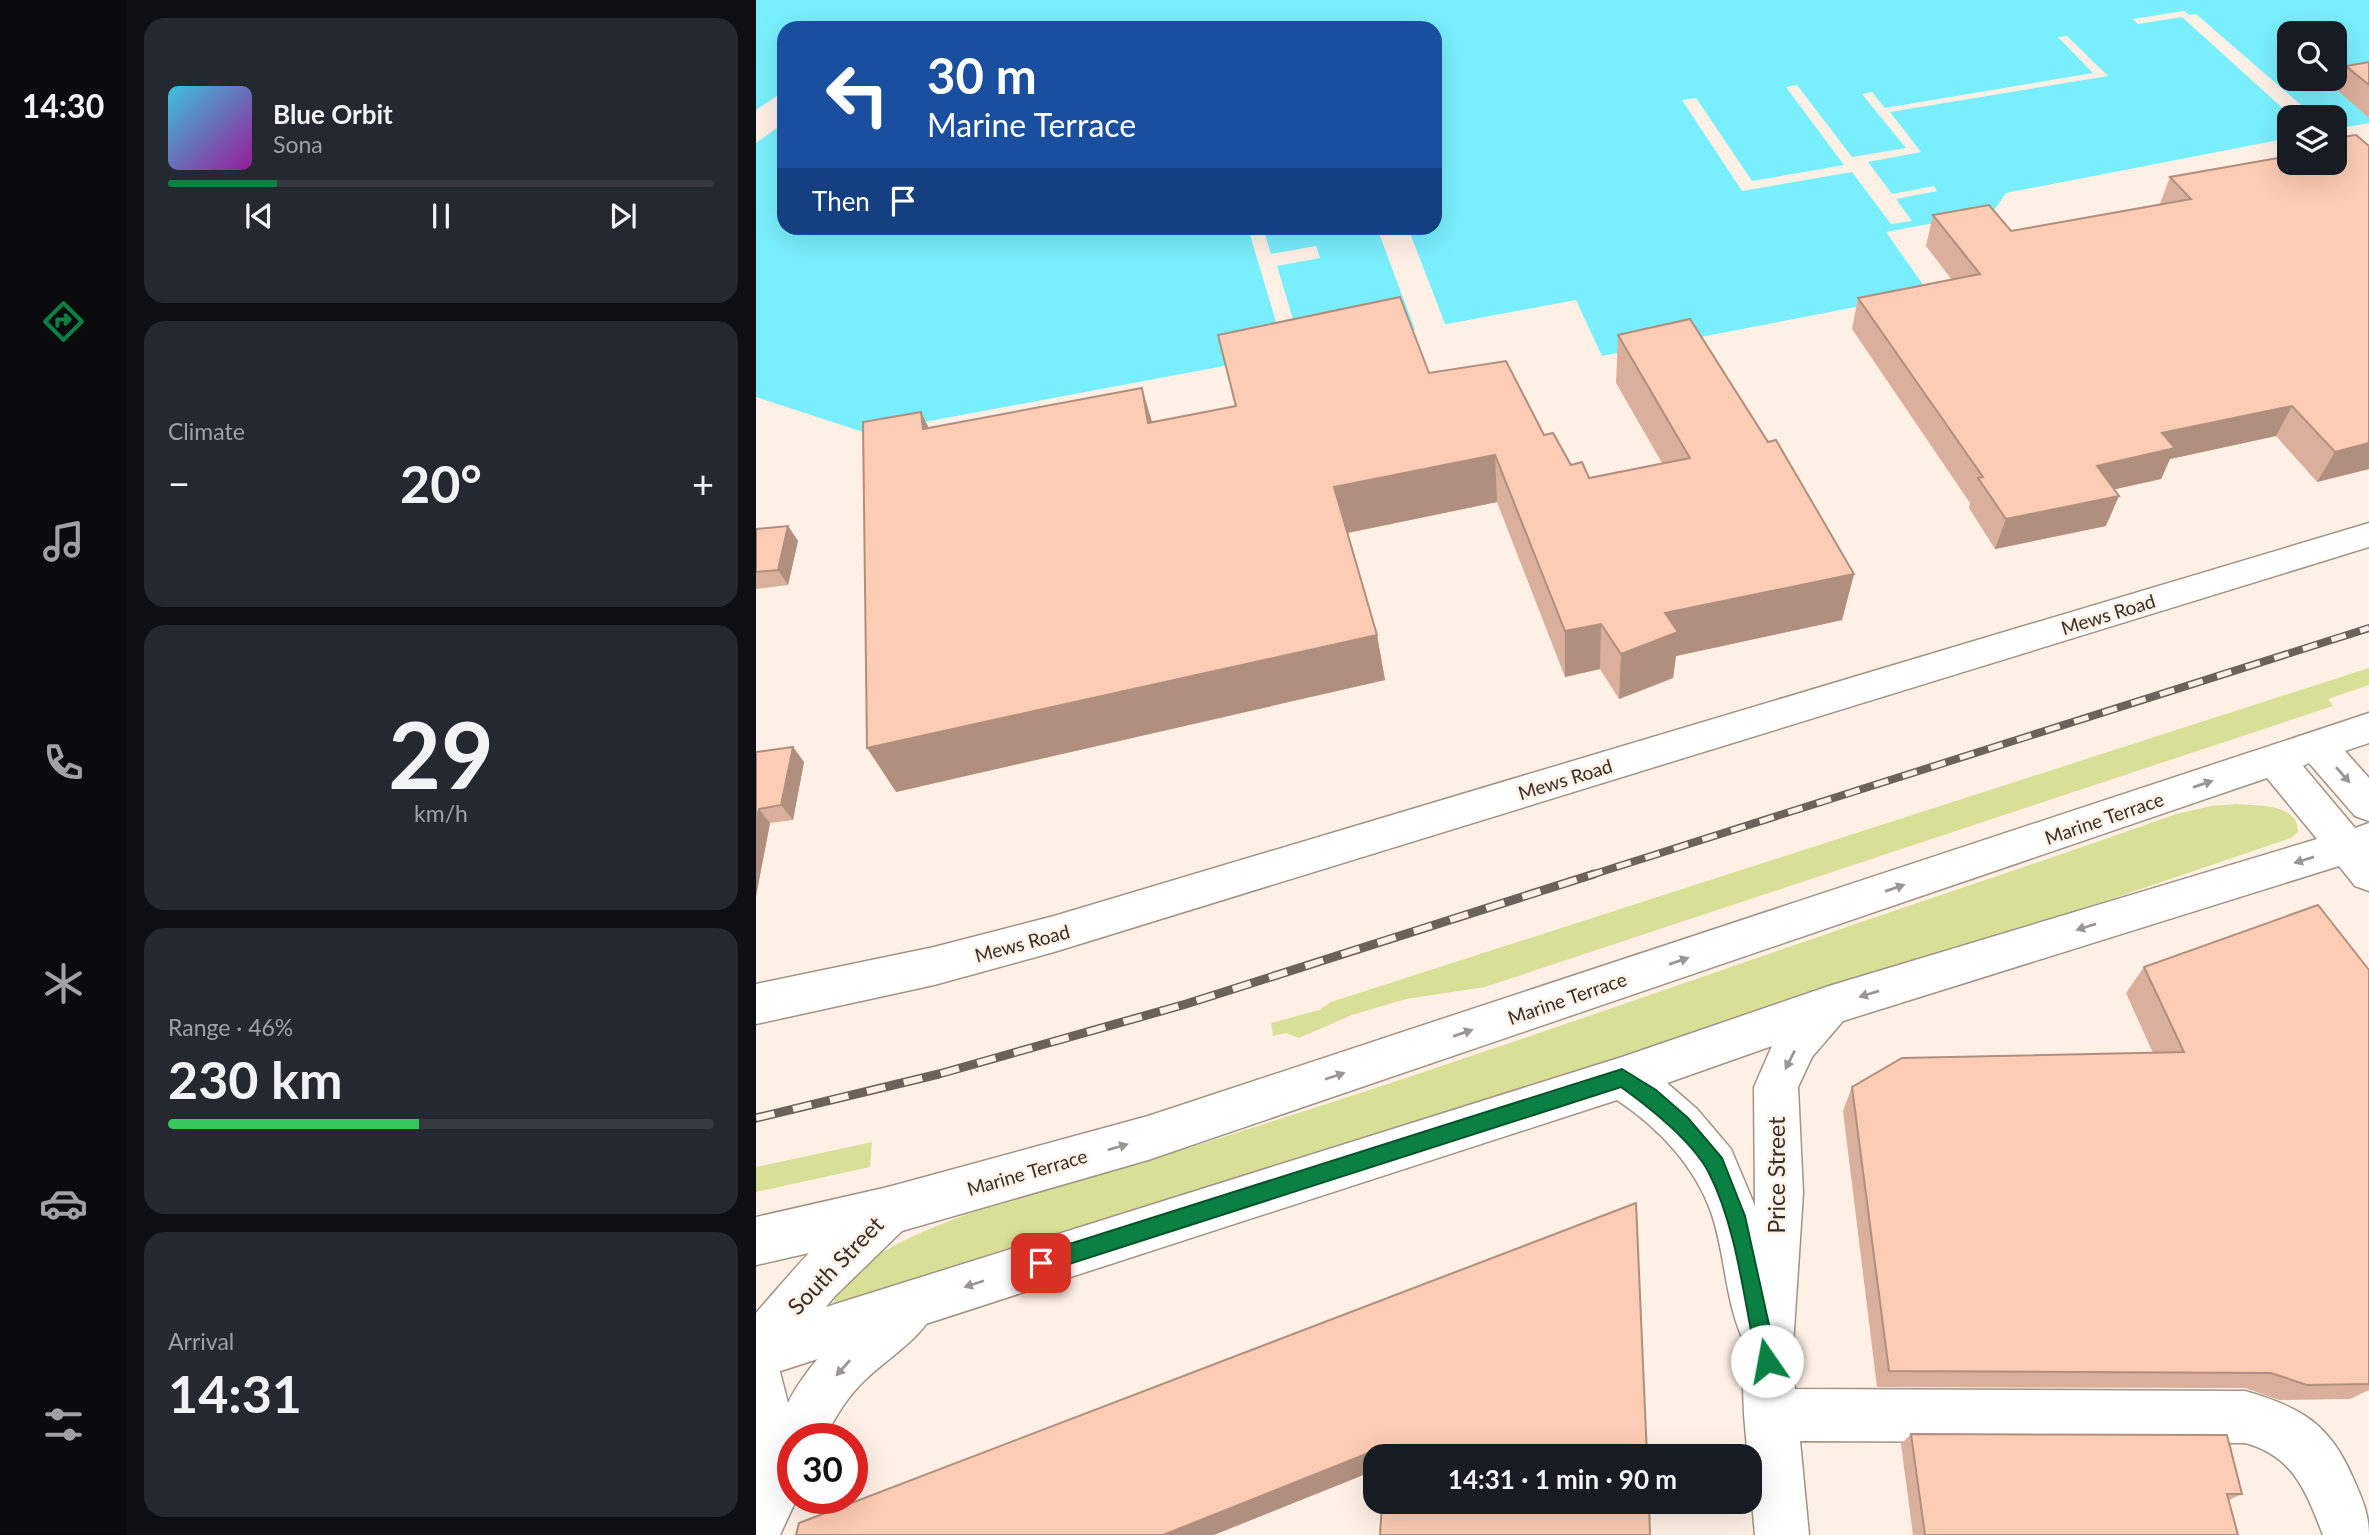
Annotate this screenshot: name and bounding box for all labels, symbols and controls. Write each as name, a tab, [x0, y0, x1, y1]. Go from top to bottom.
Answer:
map controls	[2277, 21, 2347, 175]
button: search	[2277, 21, 2347, 91]
text: 30 m	[927, 46, 1037, 104]
icon: left	[812, 49, 903, 140]
text: 14:30	[22, 86, 104, 125]
text: Blue Orbit	[273, 98, 393, 130]
text: Marine Terrace	[927, 105, 1136, 144]
button: layers	[2277, 105, 2347, 175]
text: Sona	[273, 130, 323, 158]
icon: arrive	[884, 182, 922, 220]
text: Then	[812, 185, 870, 217]
icon: previous	[240, 197, 278, 235]
icon: pause	[422, 197, 460, 235]
icon: next	[604, 197, 642, 235]
icon: directions	[39, 297, 88, 346]
text: Climate	[168, 417, 245, 445]
text: 20°	[400, 452, 482, 514]
text: −	[168, 460, 190, 506]
text: +	[692, 460, 714, 506]
icon: music	[39, 517, 88, 566]
street label: Mews Road	[2058, 589, 2158, 639]
text: 29	[388, 699, 494, 808]
icon: phone	[39, 738, 88, 787]
street label: Mews Road	[1515, 754, 1615, 804]
one-way arrow	[2335, 767, 2350, 784]
one-way arrow	[2193, 778, 2214, 789]
street label: Marine Terrace	[2042, 787, 2166, 849]
text: km/h	[414, 799, 468, 827]
one-way arrow	[2293, 856, 2314, 866]
one-way arrow	[1884, 882, 1905, 893]
street label: Mews Road	[972, 919, 1072, 967]
one-way arrow	[2076, 922, 2097, 933]
one-way arrow	[1669, 955, 1690, 965]
icon: climate	[39, 959, 88, 1008]
street label: Marine Terrace	[1505, 967, 1629, 1029]
one-way arrow	[1858, 989, 1879, 999]
text: Range · 46%	[168, 1013, 293, 1041]
one-way arrow	[1453, 1027, 1474, 1038]
text: 230 km	[168, 1048, 342, 1110]
one-way arrow	[1784, 1050, 1795, 1070]
one-way arrow	[1324, 1070, 1345, 1081]
street label: Price Street	[1762, 1116, 1790, 1233]
one-way arrow	[1108, 1141, 1129, 1151]
street label: Marine Terrace	[964, 1144, 1090, 1200]
icon: car	[39, 1179, 88, 1228]
street label: South Street	[781, 1209, 889, 1320]
pin	[1011, 1233, 1071, 1293]
icon: arrive	[1022, 1244, 1060, 1282]
one-way arrow	[963, 1279, 984, 1290]
position arrow	[1730, 1324, 1804, 1398]
text: Arrival	[168, 1327, 234, 1355]
one-way arrow	[835, 1359, 851, 1377]
text: 14:31	[168, 1362, 302, 1424]
icon: filters	[39, 1400, 88, 1449]
speed limit sign: 30	[777, 1423, 868, 1514]
text: 14:31 · 1 min · 90 m	[1448, 1463, 1677, 1495]

